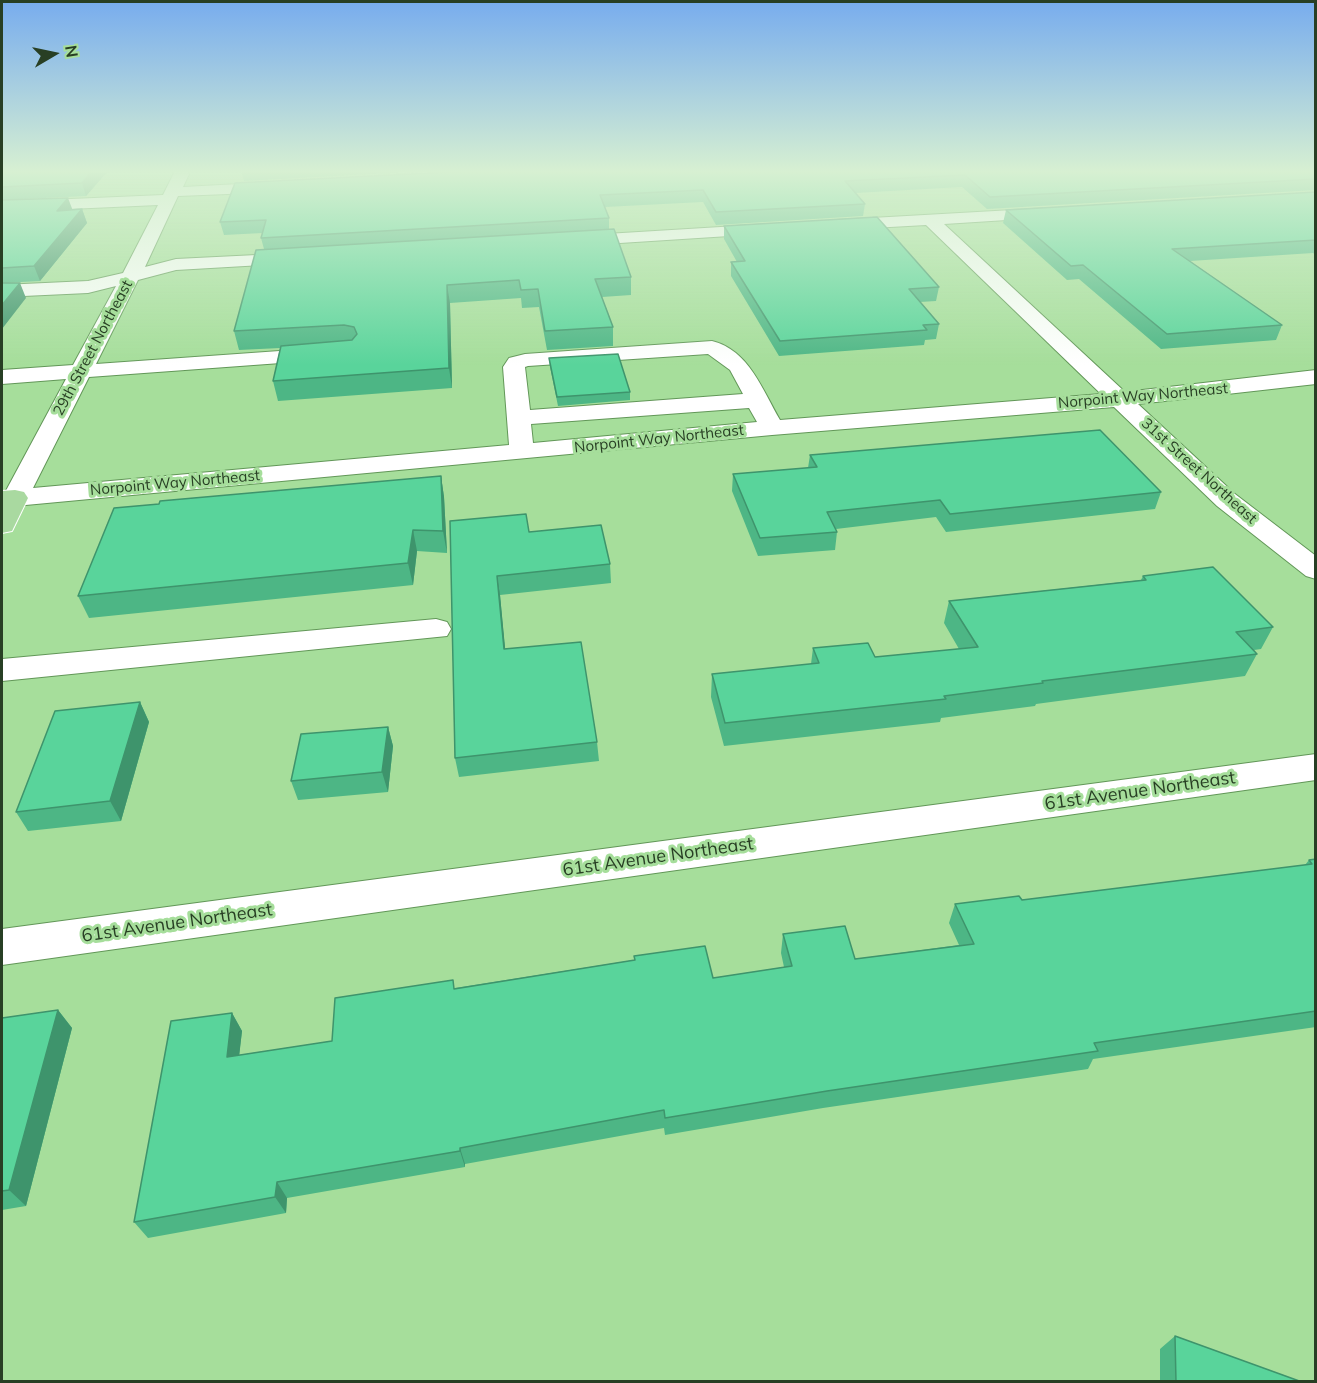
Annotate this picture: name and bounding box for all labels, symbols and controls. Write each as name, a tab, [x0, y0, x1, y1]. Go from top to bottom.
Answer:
north arrow	[24, 24, 84, 84]
text: N	[61, 44, 83, 59]
street label: 29th Street Northeast	[50, 277, 136, 419]
street label: Norpoint Way Northeast	[1057, 380, 1229, 412]
street label: 31st Street Northeast	[1137, 414, 1261, 528]
street label: Norpoint Way Northeast	[573, 421, 745, 457]
street label: Norpoint Way Northeast	[89, 467, 261, 499]
street label: 61st Avenue Northeast	[1043, 767, 1237, 815]
street label: 61st Avenue Northeast	[561, 833, 755, 881]
street label: 61st Avenue Northeast	[80, 899, 274, 947]

